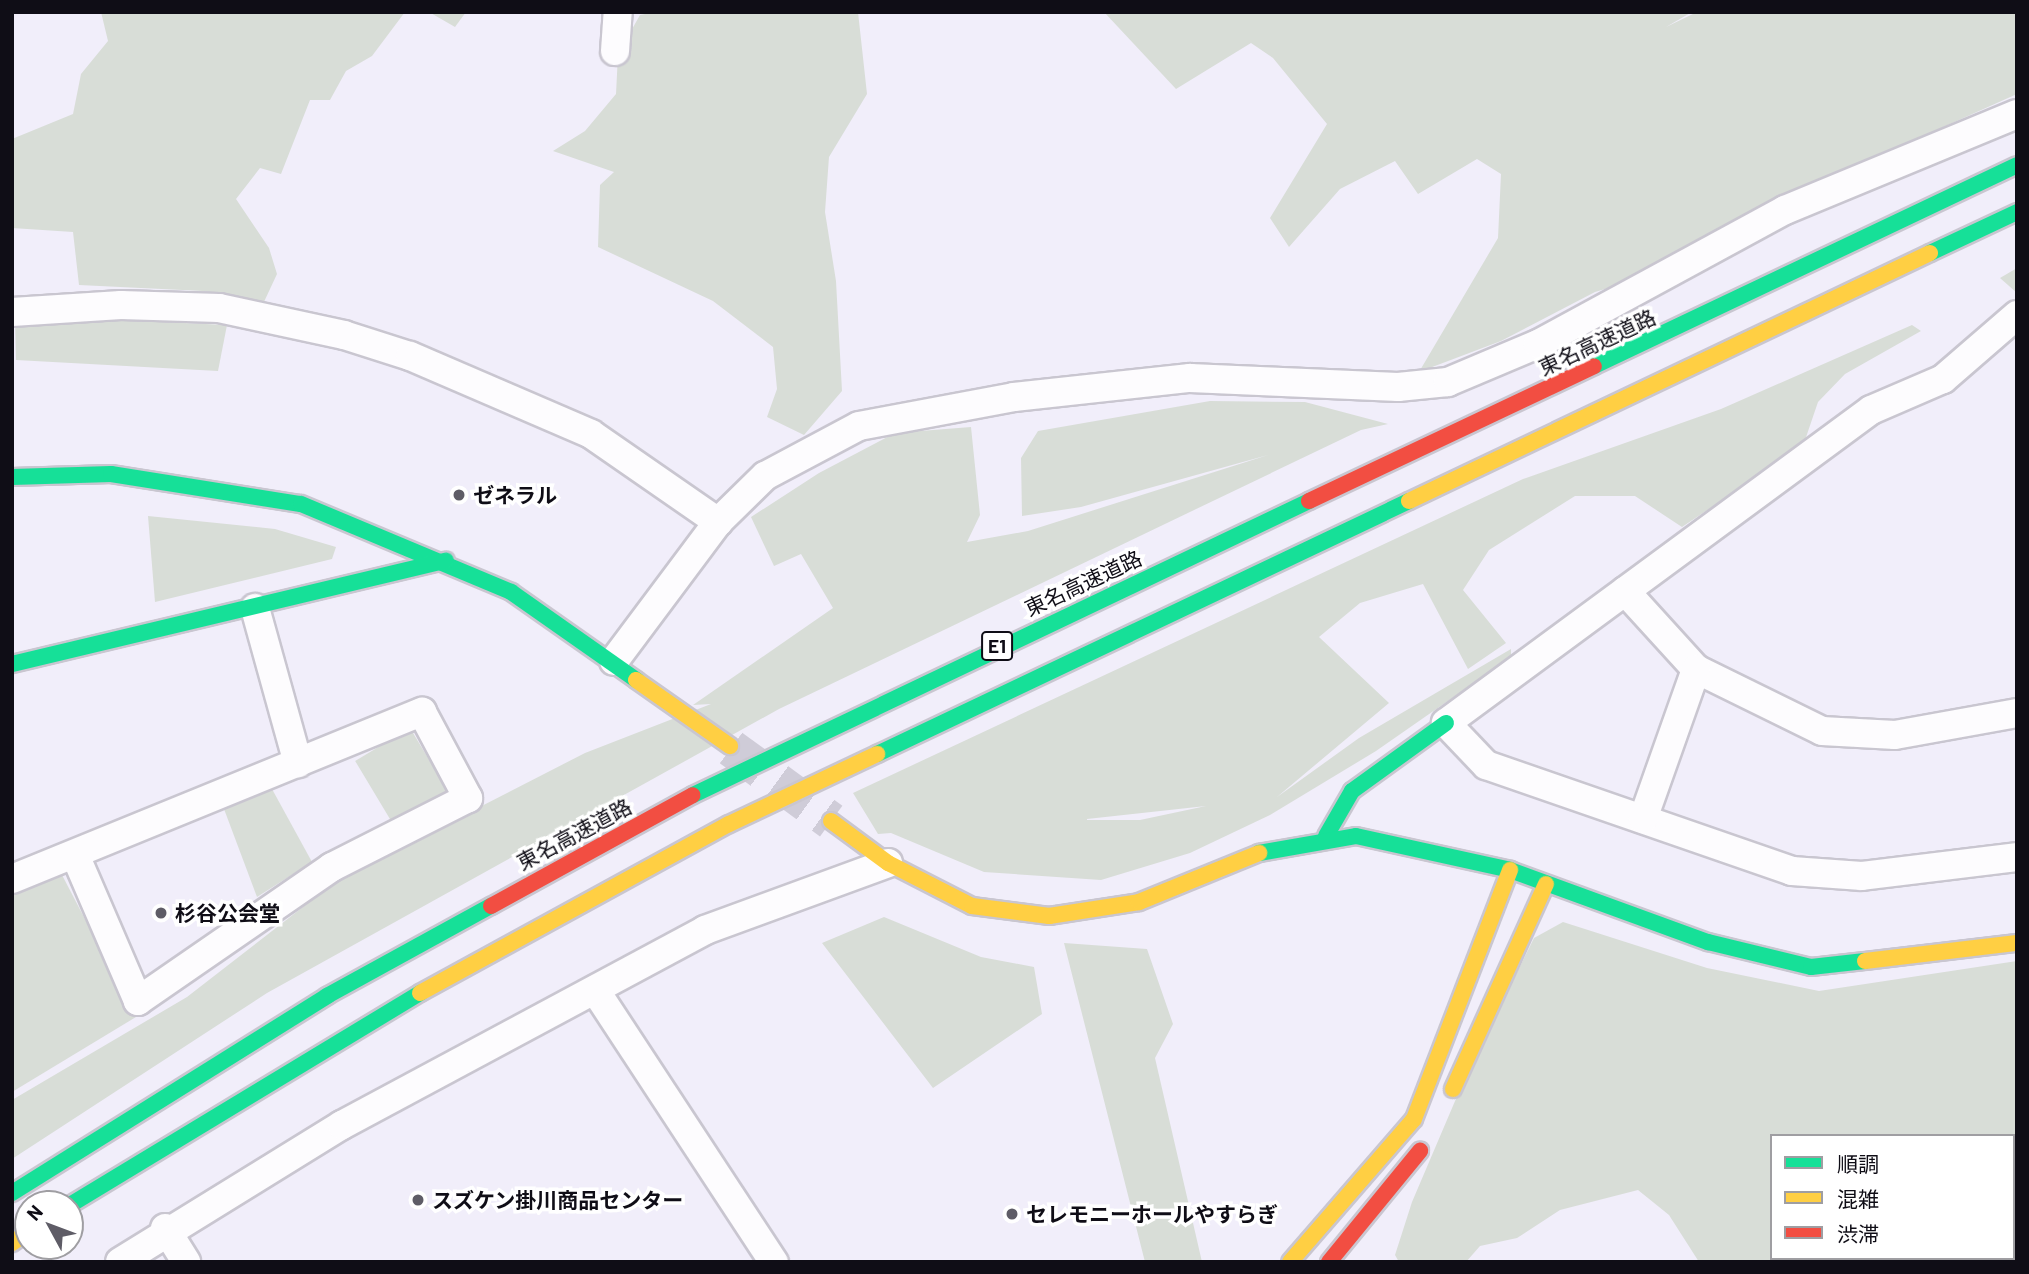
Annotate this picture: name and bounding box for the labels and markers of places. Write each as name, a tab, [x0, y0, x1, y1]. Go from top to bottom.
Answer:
place label: ゼネラル	[473, 482, 557, 508]
marker: ゼネラル	[451, 487, 467, 503]
place label: 杉谷公会堂	[175, 900, 280, 926]
marker: 杉谷公会堂	[153, 905, 169, 921]
place label: スズケン掛川商品センター	[432, 1187, 684, 1213]
marker: スズケン掛川商品センター	[410, 1192, 426, 1208]
place label: セレモニーホールやすらぎ	[1026, 1201, 1278, 1227]
marker: セレモニーホールやすらぎ	[1004, 1206, 1020, 1222]

